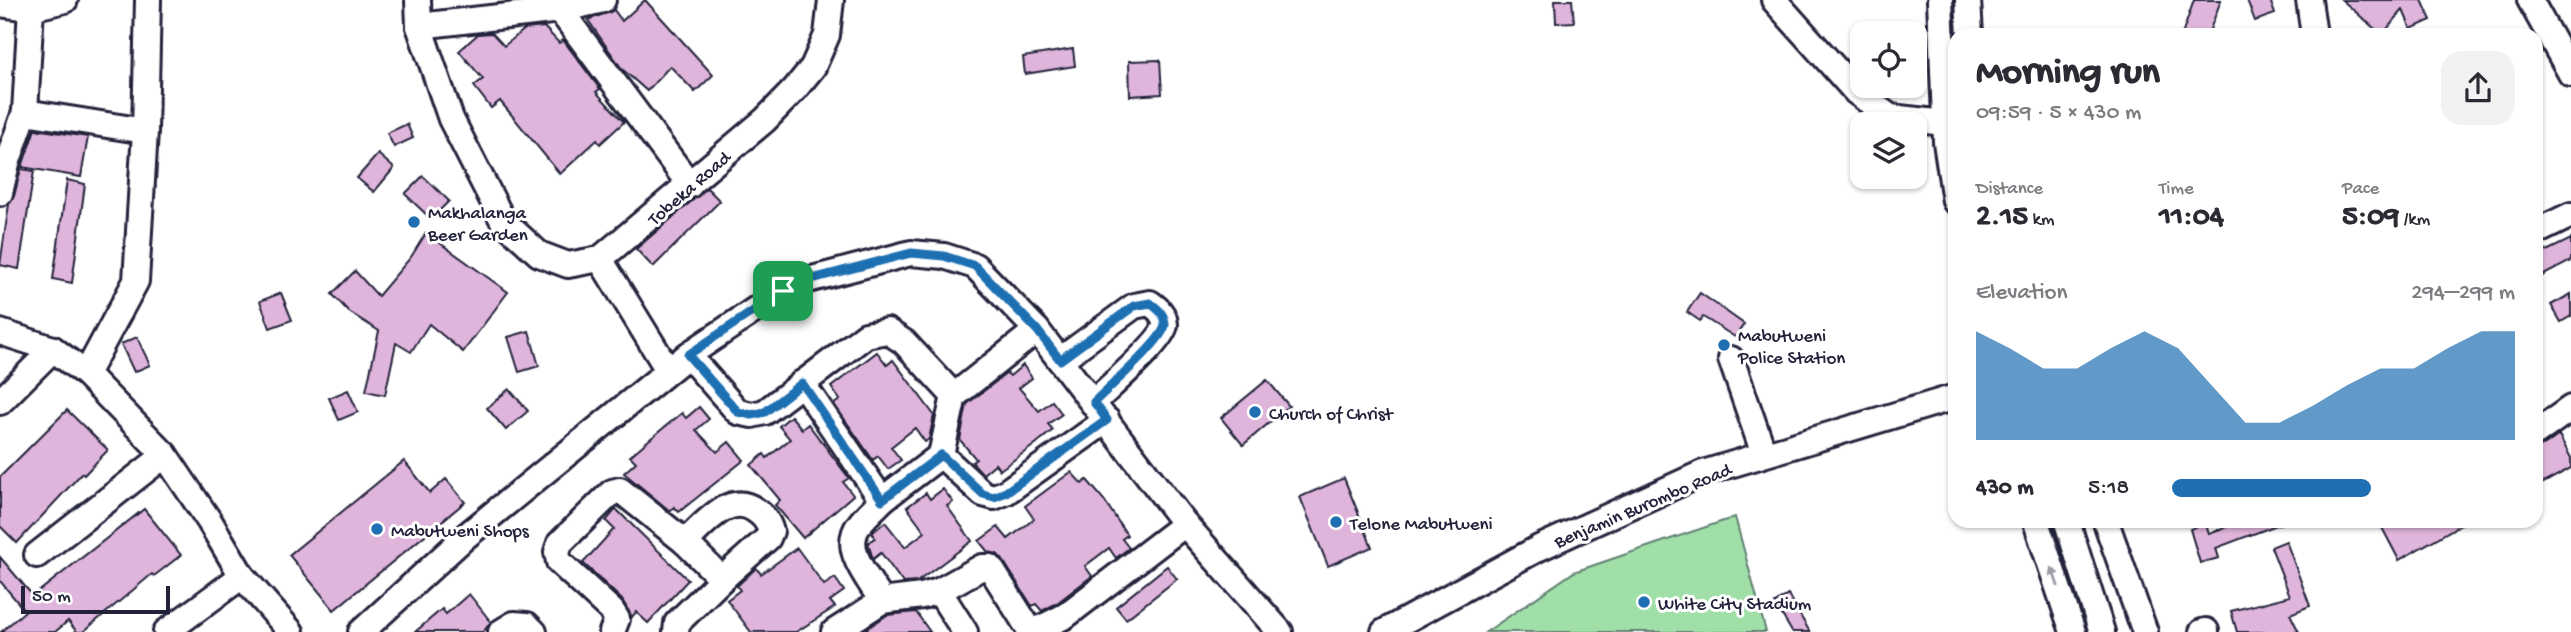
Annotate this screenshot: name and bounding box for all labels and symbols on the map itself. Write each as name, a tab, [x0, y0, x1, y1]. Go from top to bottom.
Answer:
street label: Tobeka Road	[643, 146, 738, 232]
place label: Makhalanga Beer Garden	[427, 203, 528, 248]
marker: Makhalanga Beer Garden	[406, 214, 422, 230]
pin	[753, 261, 813, 321]
place label: Mabutweni Police Station	[1737, 326, 1845, 371]
marker: Mabutweni Police Station	[1716, 337, 1732, 353]
marker: Church of Christ	[1247, 404, 1263, 420]
place label: Church of Christ	[1269, 404, 1395, 427]
street label: Benjamin Burombo Road	[1550, 459, 1737, 555]
marker: Telone Mabutweni	[1328, 514, 1344, 530]
place label: Telone Mabutweni	[1349, 514, 1493, 537]
marker: Mabutweni Shops	[369, 521, 385, 537]
place label: Mabutweni Shops	[391, 521, 530, 544]
one-way arrow	[2049, 566, 2059, 587]
scale bar	[21, 583, 170, 615]
marker: White City Stadium	[1636, 594, 1652, 610]
place label: White City Stadium	[1658, 594, 1812, 617]

